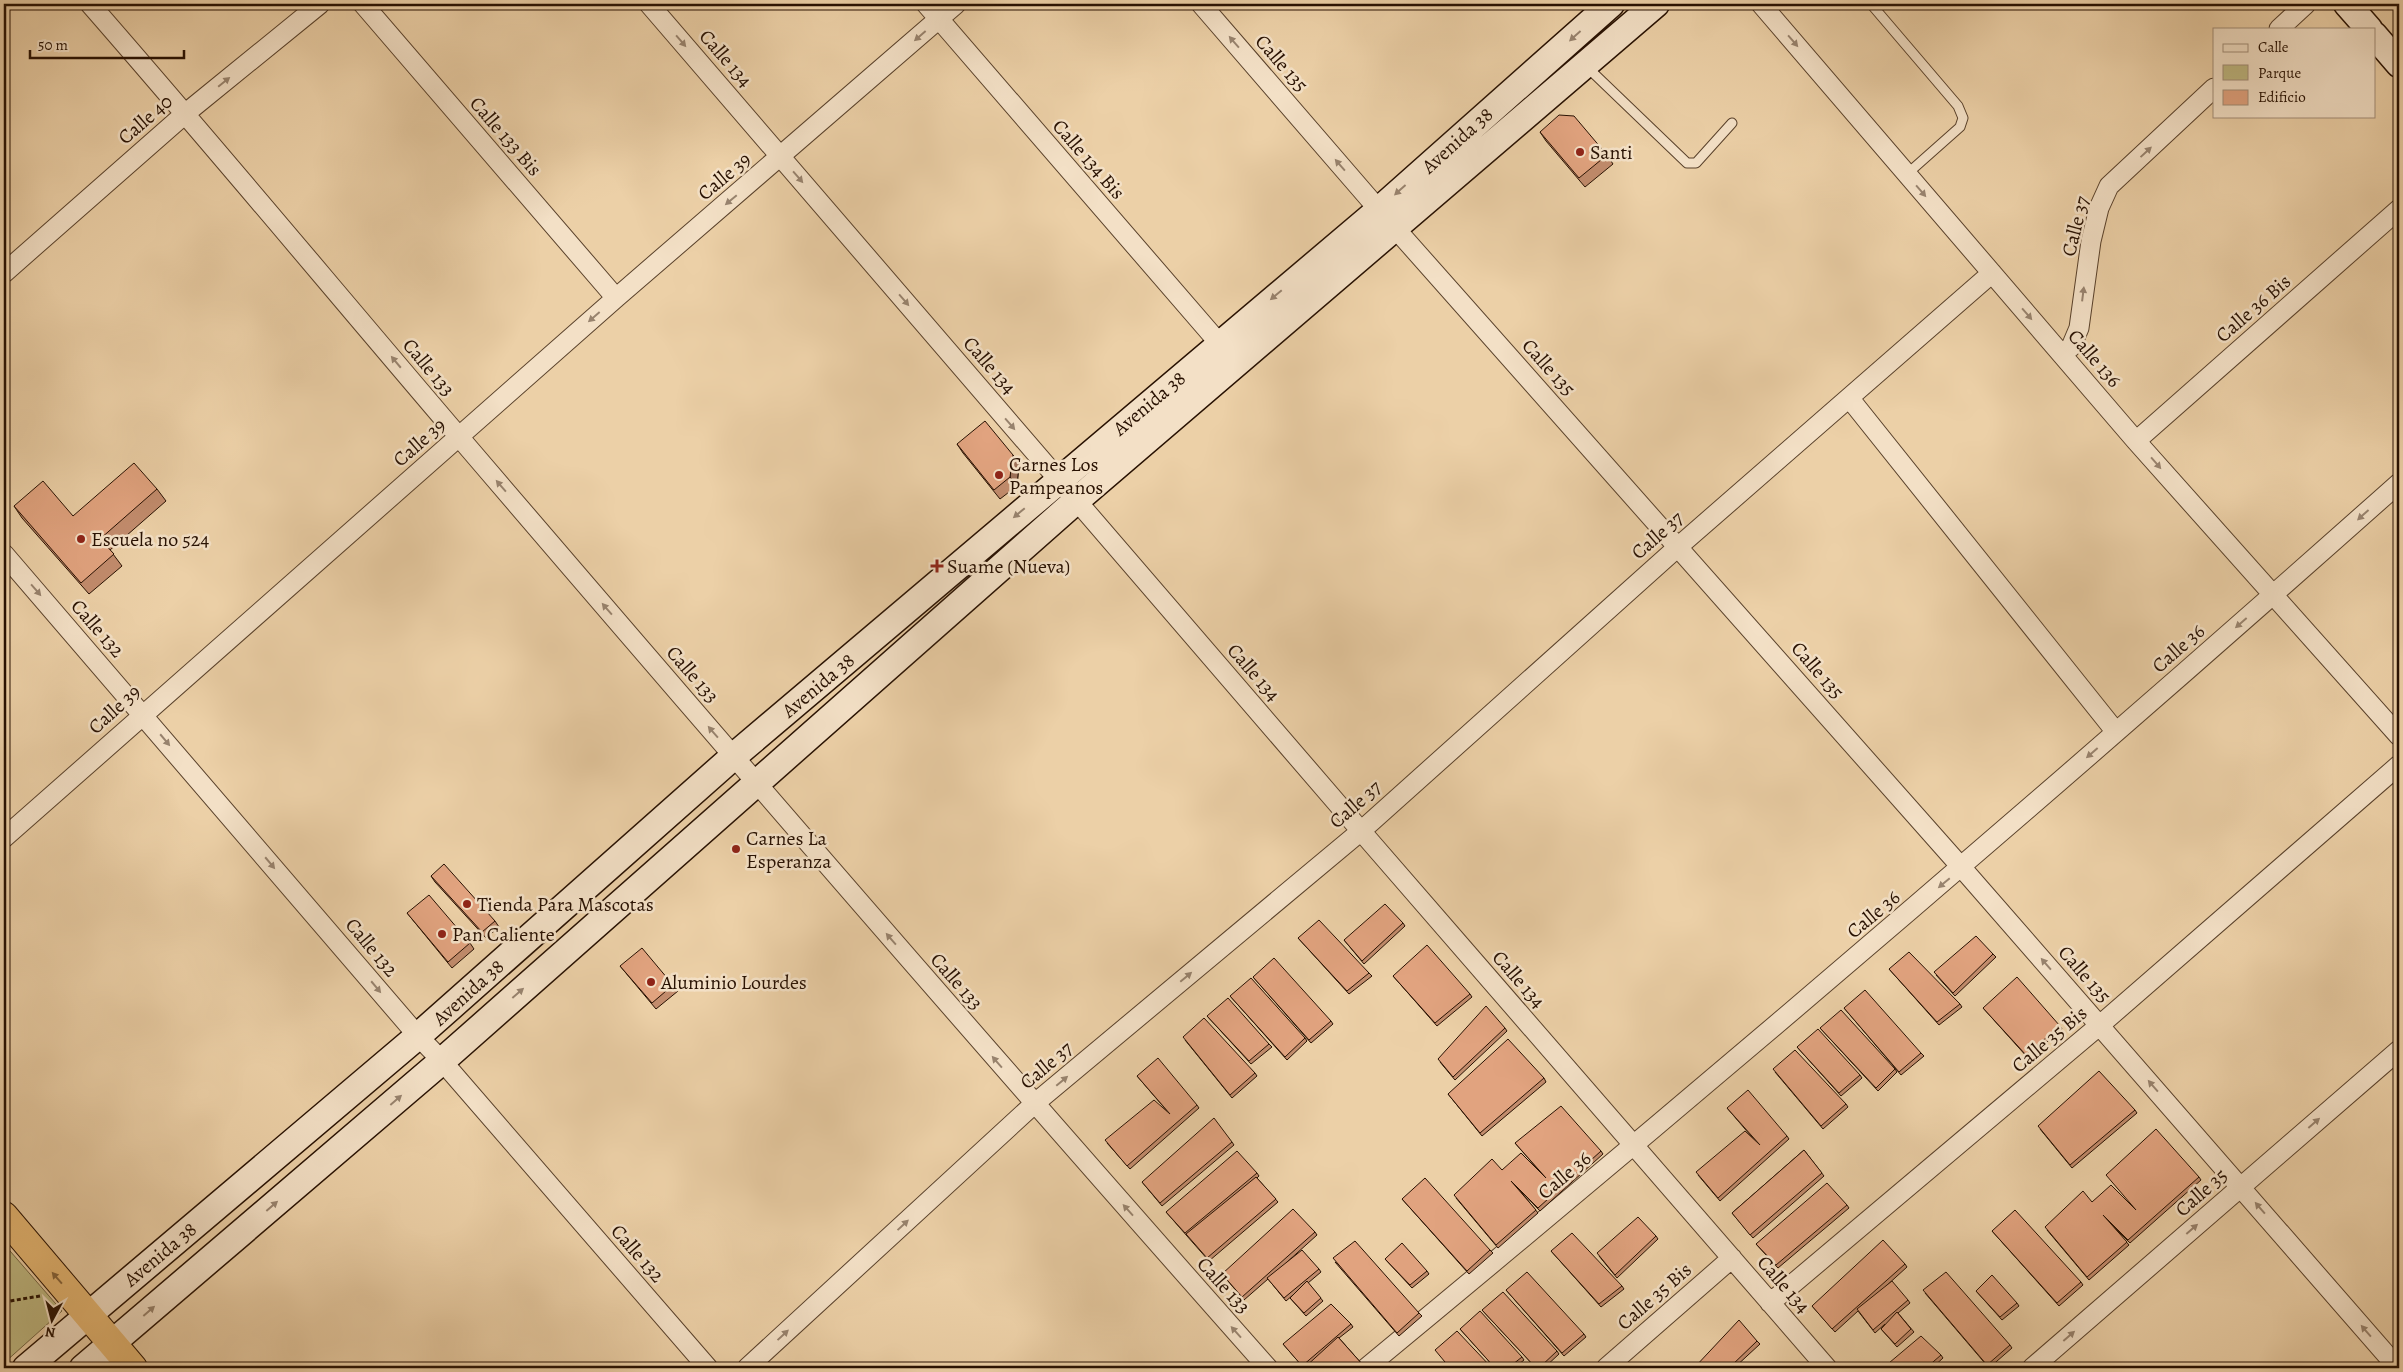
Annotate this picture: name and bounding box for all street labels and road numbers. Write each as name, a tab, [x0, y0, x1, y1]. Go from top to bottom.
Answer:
street label: Calle 134	[693, 24, 758, 93]
street label: Calle 135	[1249, 29, 1314, 98]
street label: Calle 40	[112, 88, 178, 151]
street label: Calle 133 Bis	[463, 91, 548, 182]
street label: Avenida 38	[1415, 101, 1499, 180]
street label: Calle 134 Bis	[1046, 113, 1131, 205]
street label: Calle 39	[692, 146, 757, 207]
street label: Calle 37	[2055, 193, 2096, 259]
street label: Calle 36 Bis	[2210, 268, 2297, 349]
street label: Calle 136	[2062, 323, 2127, 393]
street label: Calle 134	[957, 331, 1022, 400]
street label: Calle 133	[396, 333, 461, 402]
street label: Calle 135	[1516, 333, 1582, 402]
street label: Avenida 38	[1106, 365, 1192, 442]
street label: Calle 39	[387, 412, 452, 473]
street label: Calle 37	[1625, 505, 1690, 566]
street label: Calle 132	[65, 593, 131, 664]
street label: Calle 36	[2146, 618, 2211, 679]
street label: Calle 135	[1785, 636, 1850, 705]
street label: Calle 134	[1221, 638, 1286, 707]
street label: Calle 133	[660, 640, 725, 709]
street label: Avenida 38	[775, 647, 861, 724]
street label: Calle 39	[82, 679, 146, 740]
street label: Calle 37	[1323, 774, 1388, 835]
street label: Calle 36	[1841, 884, 1906, 945]
street label: Calle 132	[339, 912, 405, 983]
street label: Calle 135	[2052, 940, 2117, 1009]
street label: Calle 134	[1486, 945, 1551, 1014]
street label: Calle 133	[924, 947, 989, 1016]
street label: Avenida 38	[426, 953, 510, 1032]
street label: Calle 35 Bis	[2006, 1000, 2093, 1079]
street label: Calle 37	[1014, 1035, 1079, 1095]
street label: Calle 36	[1532, 1145, 1597, 1206]
street label: Calle 35	[2169, 1162, 2233, 1223]
street label: Avenida 38	[117, 1216, 203, 1293]
street label: Calle 132	[605, 1218, 671, 1289]
street label: Calle 134	[1751, 1250, 1816, 1319]
street label: Calle 133	[1191, 1251, 1256, 1320]
street label: Calle 35 Bis	[1611, 1256, 1697, 1336]

